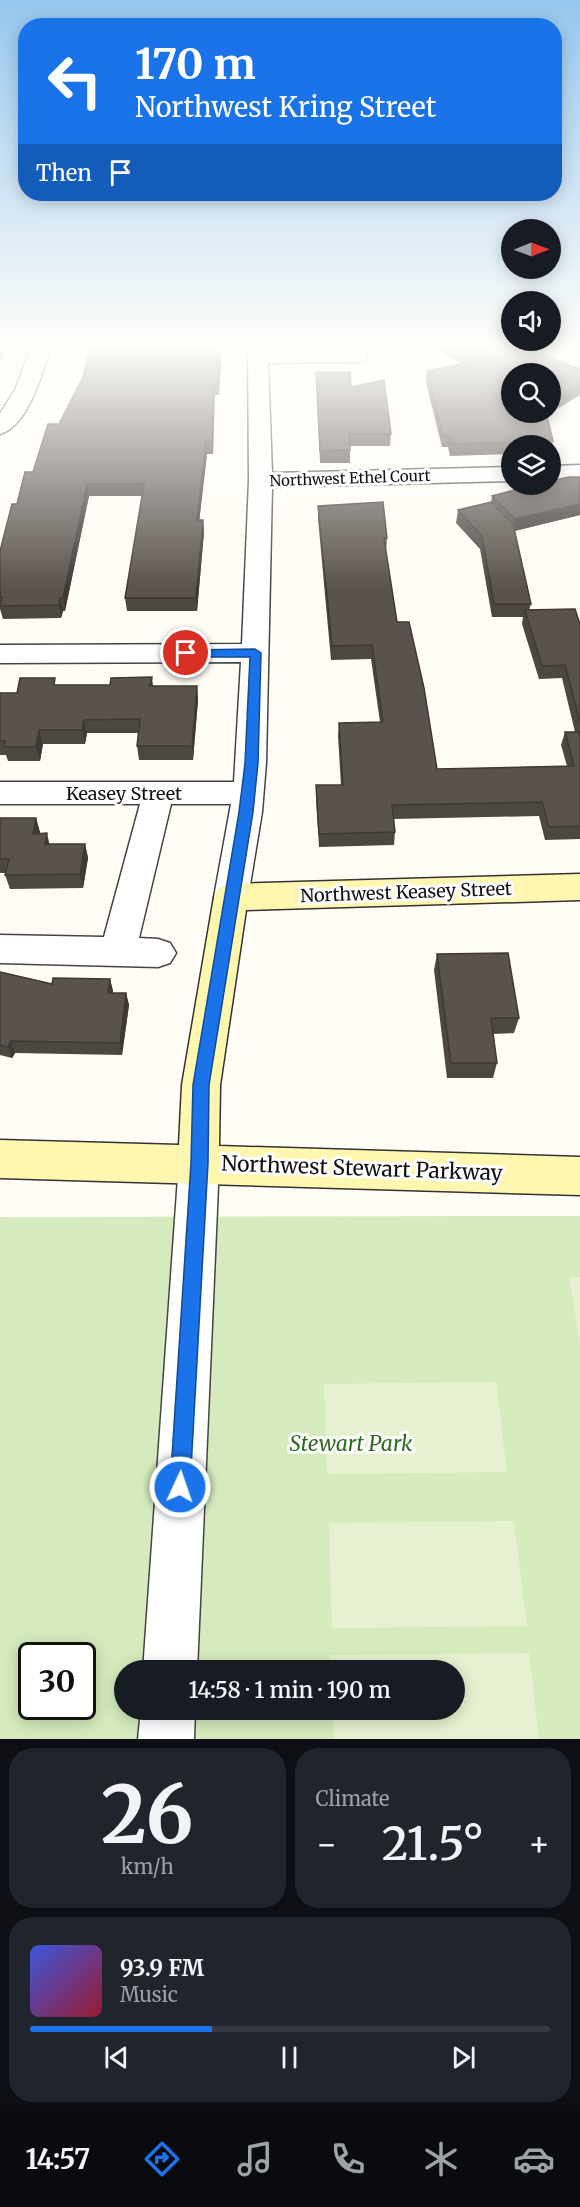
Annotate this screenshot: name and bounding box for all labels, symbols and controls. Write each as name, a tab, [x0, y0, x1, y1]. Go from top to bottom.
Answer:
text: 170 m	[135, 38, 256, 90]
icon: left	[36, 42, 114, 120]
text: Northwest Kring Street	[135, 90, 436, 124]
icon: arrive	[104, 156, 137, 189]
text: Then	[36, 159, 92, 187]
north arrow	[501, 219, 561, 279]
map controls	[501, 219, 561, 495]
button: sound	[501, 291, 561, 351]
button: search	[501, 363, 561, 423]
button: layers	[501, 435, 561, 495]
street label: Northwest Ethel Court	[269, 466, 431, 490]
pin	[160, 627, 211, 678]
icon: arrive	[169, 636, 202, 669]
street label: Keasey Street	[66, 782, 182, 805]
street label: Northwest Keasey Street	[300, 877, 512, 907]
street label: Northwest Stewart Parkway	[221, 1150, 504, 1186]
park label: Stewart Park	[290, 1430, 413, 1457]
position arrow	[148, 1455, 212, 1519]
speed limit sign: 30	[18, 1642, 96, 1720]
text: 14:58 · 1 min · 190 m	[188, 1676, 391, 1704]
text: 26	[101, 1766, 194, 1864]
text: Climate	[316, 1786, 390, 1811]
text: 21.5°	[382, 1816, 484, 1872]
text: −	[316, 1824, 338, 1865]
text: +	[528, 1824, 550, 1865]
text: km/h	[121, 1854, 174, 1879]
text: 93.9 FM	[120, 1954, 204, 1982]
text: Music	[120, 1982, 178, 2007]
icon: previous	[100, 2041, 133, 2074]
icon: pause	[273, 2041, 306, 2074]
icon: next	[447, 2041, 480, 2074]
icon: directions	[141, 2138, 183, 2180]
icon: music	[234, 2138, 276, 2180]
icon: phone	[327, 2138, 369, 2180]
icon: climate	[420, 2138, 462, 2180]
icon: car	[513, 2138, 555, 2180]
text: 14:57	[25, 2142, 90, 2176]

